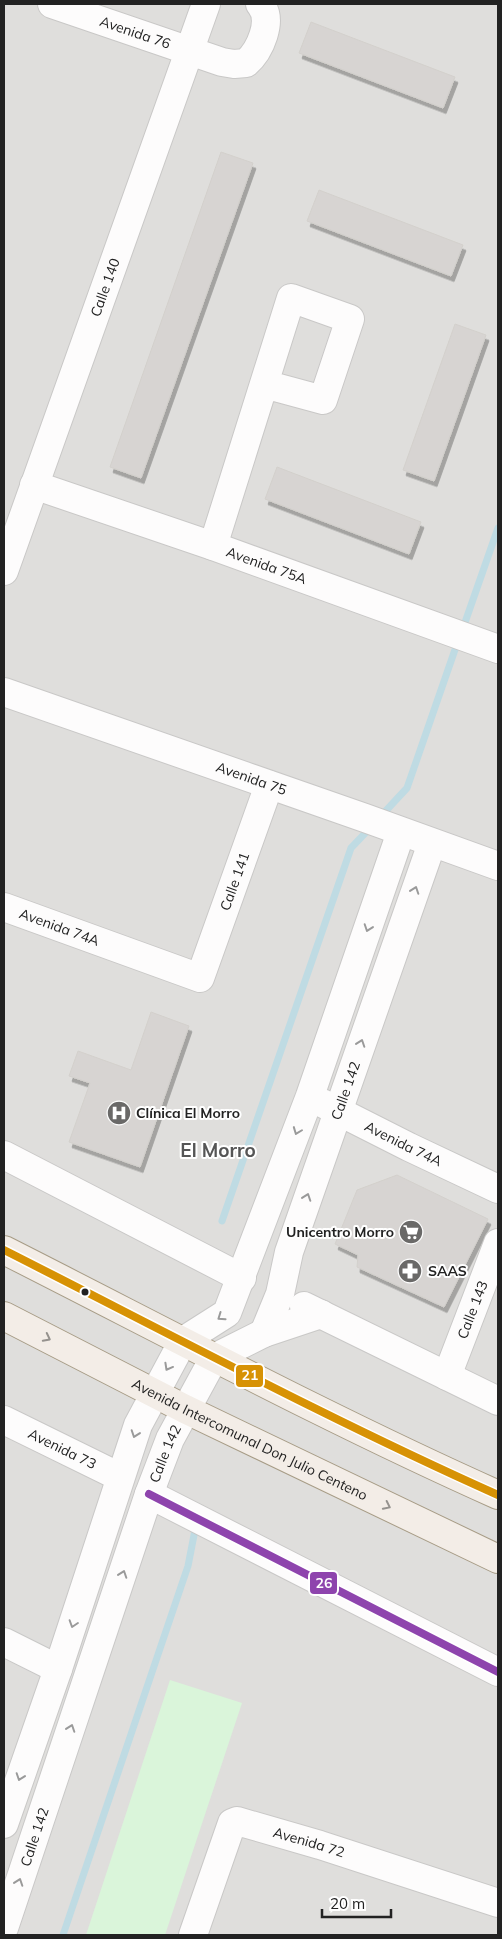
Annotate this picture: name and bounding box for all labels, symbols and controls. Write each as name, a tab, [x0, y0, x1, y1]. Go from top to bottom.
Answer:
street label: Avenida 76	[97, 12, 173, 53]
street label: Calle 140	[86, 256, 124, 319]
street label: Avenida 75A	[224, 543, 310, 588]
street label: Avenida 75	[214, 758, 289, 799]
street label: Calle 141	[216, 850, 253, 913]
one-way arrow	[409, 887, 419, 895]
street label: Avenida 74A	[17, 904, 103, 950]
one-way arrow	[364, 923, 374, 932]
one-way arrow	[355, 1040, 365, 1048]
street label: Calle 142	[327, 1059, 364, 1122]
hospital icon: Clínica El Morro	[106, 1100, 132, 1126]
place label: Clínica El Morro	[136, 1104, 240, 1122]
street label: Avenida 74A	[362, 1117, 446, 1171]
one-way arrow	[293, 1126, 303, 1134]
district label: El Morro	[180, 1138, 256, 1162]
one-way arrow	[302, 1193, 312, 1202]
supermarket icon: Unicentro Morro	[398, 1219, 424, 1245]
place label: Unicentro Morro	[286, 1223, 394, 1241]
pharmacy icon: SAAS	[397, 1258, 423, 1284]
place label: SAAS	[428, 1262, 467, 1280]
street label: Calle 143	[453, 1278, 492, 1341]
unlabelled marker	[80, 1287, 90, 1297]
one-way arrow	[217, 1310, 226, 1320]
one-way arrow	[42, 1332, 51, 1342]
one-way arrow	[165, 1361, 175, 1370]
line badge: 21	[235, 1364, 264, 1388]
text: 21	[242, 1366, 258, 1384]
street label: Avenida Intercomunal Don Julio Centeno	[129, 1374, 371, 1504]
street label: Calle 142	[145, 1422, 185, 1485]
street label: Avenida 73	[25, 1424, 99, 1473]
one-way arrow	[131, 1429, 141, 1438]
one-way arrow	[382, 1500, 391, 1510]
one-way arrow	[117, 1570, 127, 1578]
line badge: 26	[309, 1571, 338, 1595]
text: 26	[316, 1574, 332, 1592]
one-way arrow	[68, 1619, 78, 1627]
one-way arrow	[65, 1724, 75, 1732]
one-way arrow	[16, 1773, 26, 1781]
street label: Calle 142	[16, 1805, 53, 1869]
street label: Avenida 72	[271, 1823, 347, 1861]
one-way arrow	[13, 1878, 23, 1887]
scale bar	[322, 1886, 391, 1918]
text: 20 m	[330, 1894, 365, 1913]

